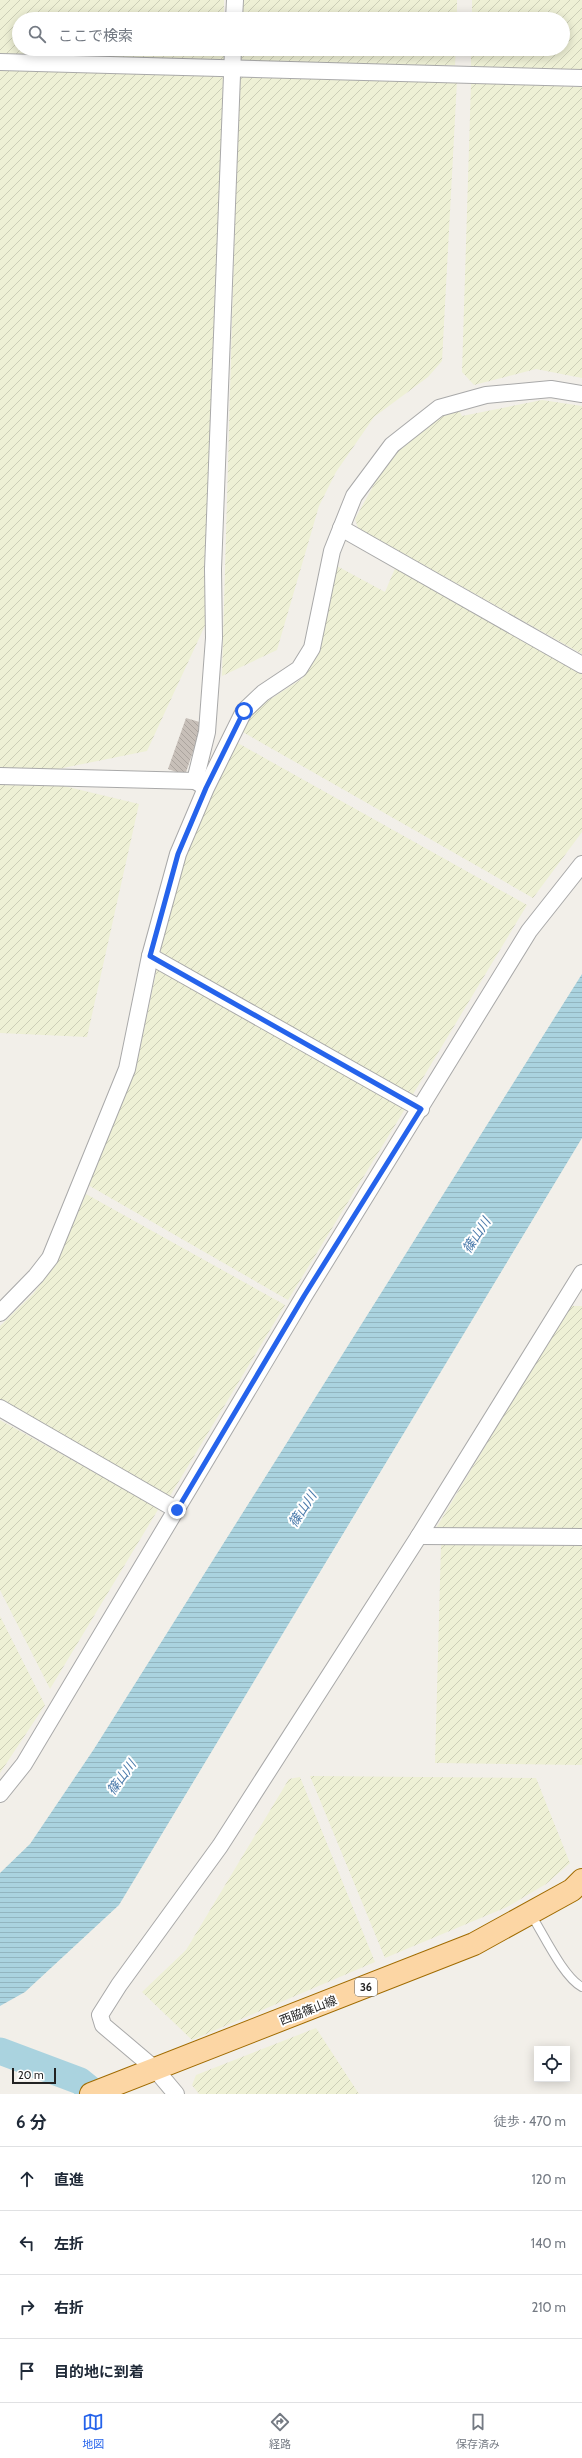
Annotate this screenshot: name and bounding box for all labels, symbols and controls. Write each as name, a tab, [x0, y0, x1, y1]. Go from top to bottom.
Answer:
search box	[12, 12, 570, 56]
icon: search	[26, 23, 48, 45]
text: ここで検索	[58, 27, 133, 45]
route start	[235, 702, 253, 720]
water label: 篠山川	[459, 1213, 494, 1256]
water label: 篠山川	[285, 1487, 320, 1530]
route end	[168, 1501, 186, 1519]
water label: 篠山川	[103, 1755, 140, 1797]
road number: 36	[355, 1978, 377, 1996]
street label: 西脇篠山線	[277, 1992, 339, 2028]
map controls	[534, 2046, 570, 2082]
button: locate	[534, 2046, 570, 2082]
scale bar	[12, 2066, 56, 2085]
text: 20 m	[18, 2068, 44, 2082]
text: 6 分	[16, 2112, 46, 2132]
text: 徒歩 · 470 m	[494, 2113, 566, 2129]
icon: ahead	[16, 2168, 38, 2190]
text: 直進	[54, 2171, 84, 2189]
text: 120 m	[532, 2171, 566, 2187]
icon: left	[16, 2232, 38, 2254]
text: 左折	[54, 2235, 84, 2253]
text: 140 m	[531, 2235, 566, 2251]
icon: right	[16, 2296, 38, 2318]
text: 右折	[54, 2299, 84, 2317]
text: 210 m	[532, 2299, 566, 2315]
icon: arrive	[16, 2360, 38, 2382]
text: 目的地に到着	[54, 2363, 144, 2381]
tab: 地図	[82, 2411, 104, 2451]
tab: 経路	[269, 2411, 291, 2451]
tab: 保存済み	[456, 2411, 500, 2451]

